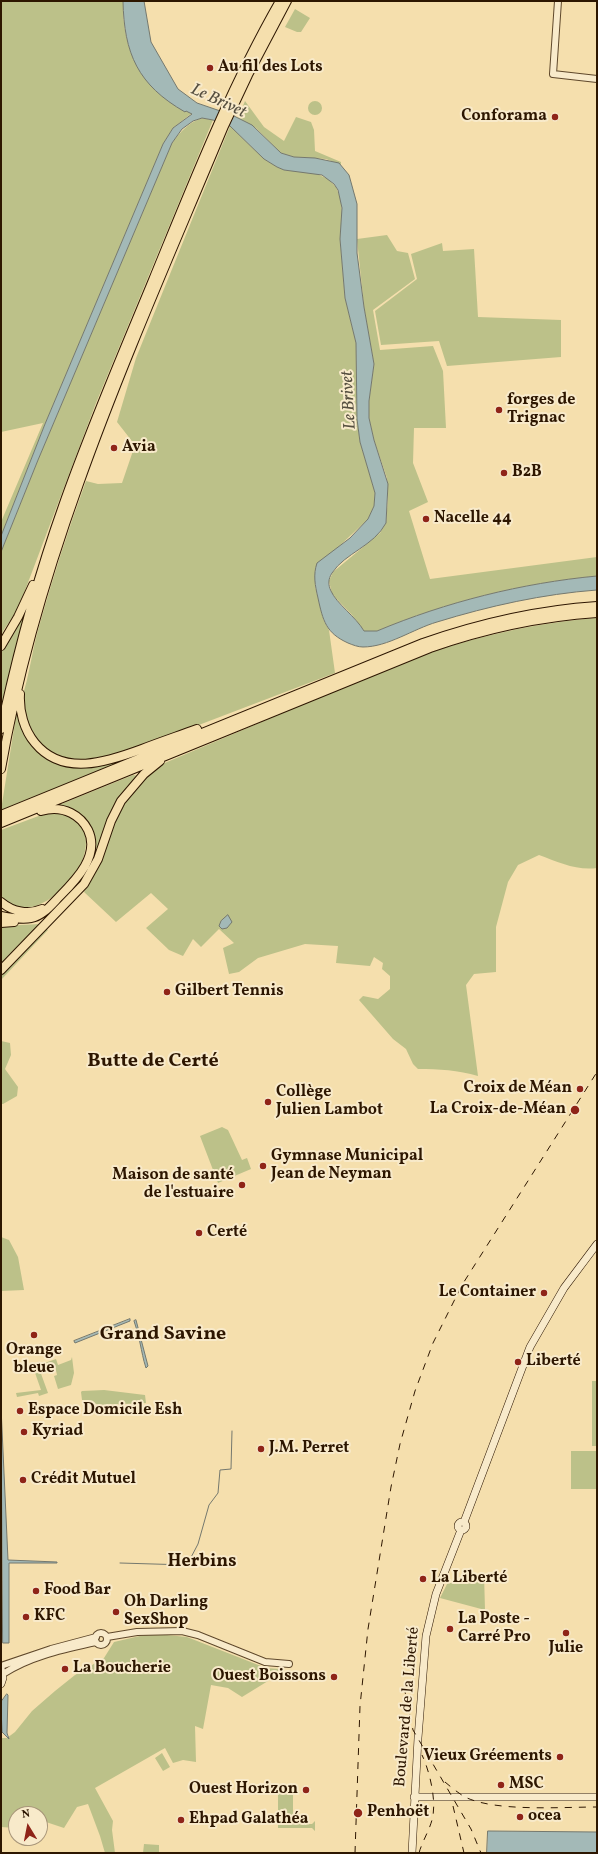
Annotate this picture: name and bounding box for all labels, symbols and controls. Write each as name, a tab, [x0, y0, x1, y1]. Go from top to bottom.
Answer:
place label: Au fil des Lots	[218, 58, 323, 78]
marker: Au fil des Lots	[205, 63, 215, 73]
water label: Le Brivet	[187, 80, 249, 124]
place label: Conforama	[461, 107, 547, 127]
marker: Conforama	[550, 112, 560, 122]
water label: Le Brivet	[338, 370, 362, 430]
place label: forges de Trignac	[507, 391, 575, 429]
marker: forges de Trignac	[494, 405, 504, 415]
place label: Avia	[122, 438, 156, 458]
marker: Avia	[109, 443, 119, 453]
place label: B2B	[512, 463, 542, 483]
marker: B2B	[499, 468, 509, 478]
place label: Nacelle 44	[434, 509, 512, 529]
marker: Nacelle 44	[421, 514, 431, 524]
place label: Gilbert Tennis	[175, 982, 284, 1002]
marker: Gilbert Tennis	[162, 987, 172, 997]
district label: Butte de Certé	[87, 1050, 219, 1074]
place label: Croix de Méan	[463, 1079, 572, 1099]
place label: Collège Julien Lambot	[276, 1083, 383, 1121]
marker: Croix de Méan	[575, 1084, 585, 1094]
marker: Collège Julien Lambot	[263, 1097, 273, 1107]
place label: La Croix-de-Méan	[430, 1100, 566, 1120]
marker: La Croix-de-Méan	[569, 1104, 581, 1116]
place label: Gymnase Municipal Jean de Neyman	[271, 1147, 423, 1185]
marker: Gymnase Municipal Jean de Neyman	[258, 1161, 268, 1171]
place label: Maison de santé de l'estuaire	[112, 1166, 234, 1204]
marker: Maison de santé de l'estuaire	[237, 1180, 247, 1190]
place label: Certé	[207, 1223, 247, 1243]
marker: Certé	[194, 1228, 204, 1238]
place label: Le Container	[439, 1283, 536, 1303]
marker: Le Container	[539, 1288, 549, 1298]
district label: Grand Savine	[100, 1323, 226, 1347]
marker: Orange bleue	[29, 1330, 39, 1340]
place label: Orange bleue	[6, 1341, 62, 1379]
place label: Liberté	[526, 1352, 581, 1372]
marker: Liberté	[513, 1357, 523, 1367]
place label: Espace Domicile Esh	[28, 1401, 182, 1421]
marker: Espace Domicile Esh	[15, 1406, 25, 1416]
place label: Kyriad	[32, 1422, 83, 1442]
marker: Kyriad	[19, 1427, 29, 1437]
place label: J.M. Perret	[269, 1439, 349, 1459]
marker: J.M. Perret	[256, 1444, 266, 1454]
place label: Crédit Mutuel	[31, 1470, 136, 1490]
marker: Crédit Mutuel	[18, 1475, 28, 1485]
district label: Herbins	[167, 1552, 237, 1574]
place label: La Liberté	[431, 1569, 507, 1589]
marker: La Liberté	[418, 1574, 428, 1584]
place label: Food Bar	[44, 1581, 111, 1601]
marker: Food Bar	[31, 1586, 41, 1596]
place label: Oh Darling SexShop	[124, 1593, 208, 1631]
place label: KFC	[34, 1607, 65, 1627]
marker: Oh Darling SexShop	[111, 1607, 121, 1617]
place label: La Poste - Carré Pro	[458, 1610, 531, 1648]
marker: KFC	[21, 1612, 31, 1622]
marker: La Poste - Carré Pro	[445, 1624, 455, 1634]
street label: Boulevard de la Liberté	[391, 1626, 425, 1788]
marker: Julie	[561, 1628, 571, 1638]
place label: Julie	[549, 1639, 583, 1659]
place label: La Boucherie	[73, 1659, 171, 1679]
marker: La Boucherie	[60, 1664, 70, 1674]
place label: Ouest Boissons	[212, 1667, 326, 1687]
marker: Ouest Boissons	[329, 1672, 339, 1682]
place label: Vieux Gréements	[423, 1747, 552, 1767]
marker: Vieux Gréements	[555, 1752, 565, 1762]
place label: MSC	[509, 1775, 544, 1795]
place label: Ouest Horizon	[189, 1780, 298, 1800]
marker: MSC	[496, 1780, 506, 1790]
marker: Ouest Horizon	[301, 1785, 311, 1795]
place label: Penhoët	[367, 1803, 429, 1823]
north arrow	[8, 1806, 48, 1846]
text: N	[21, 1807, 31, 1823]
marker: Penhoët	[352, 1807, 364, 1819]
place label: ocea	[528, 1807, 562, 1827]
place label: Ehpad Galathéa	[189, 1810, 308, 1830]
marker: ocea	[515, 1812, 525, 1822]
marker: Ehpad Galathéa	[176, 1815, 186, 1825]

